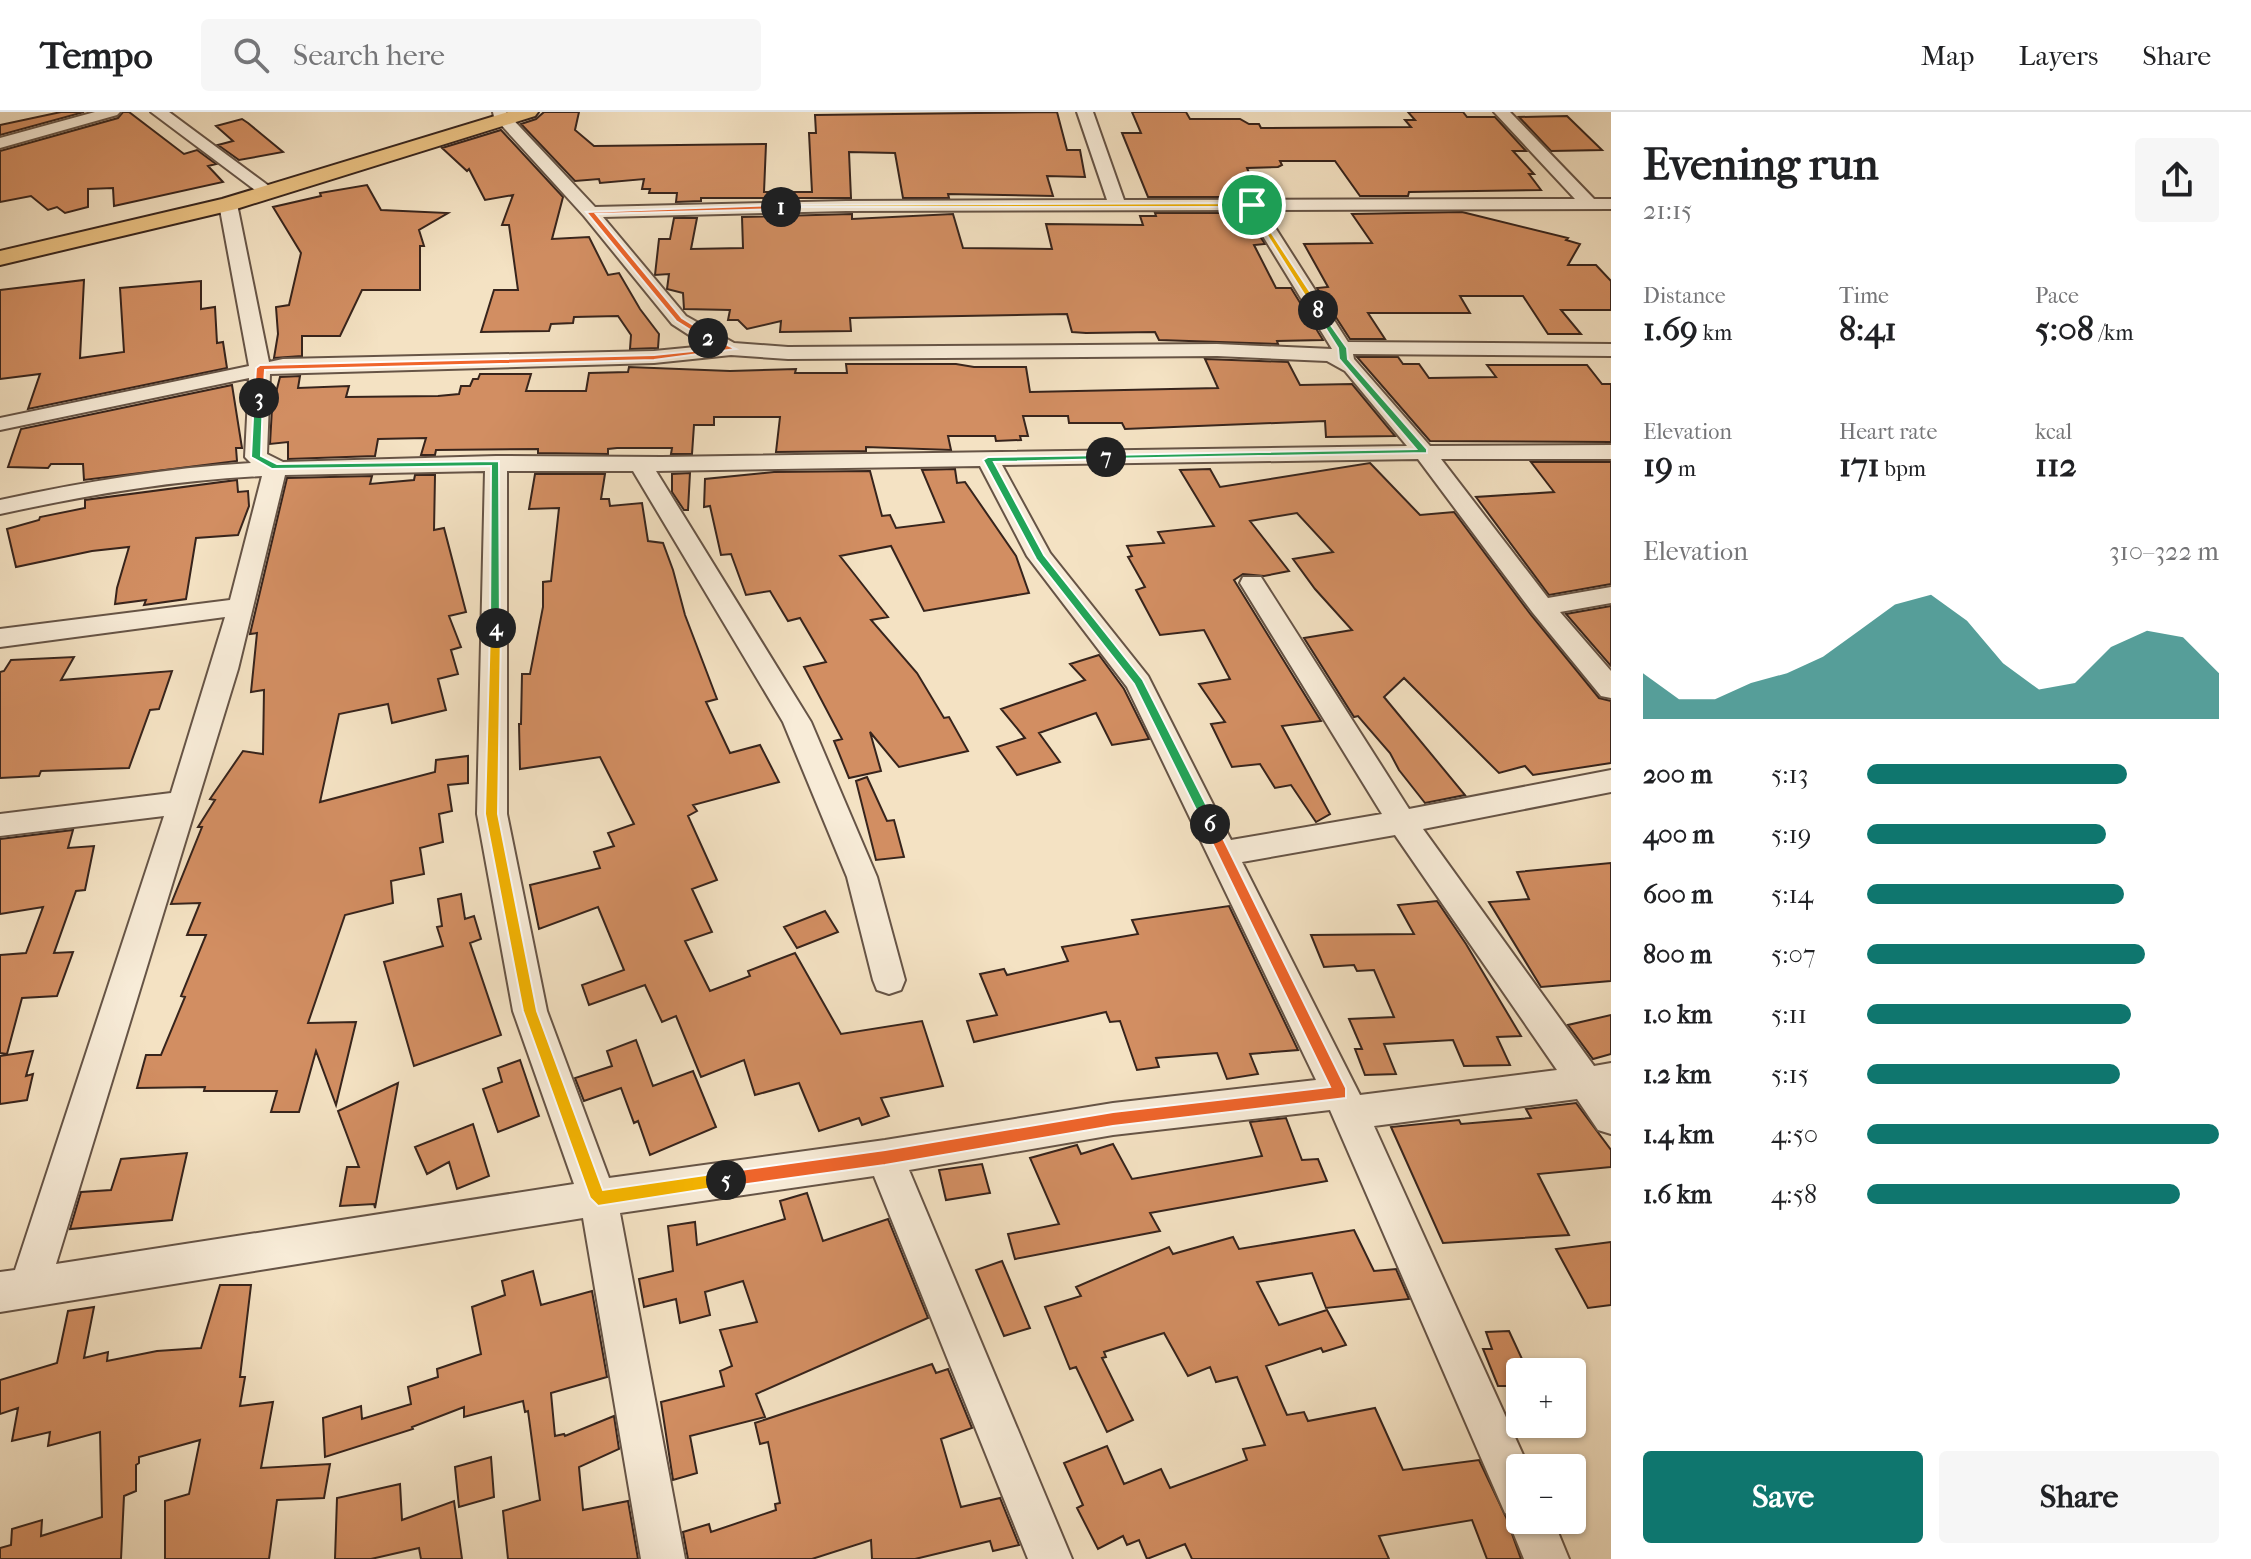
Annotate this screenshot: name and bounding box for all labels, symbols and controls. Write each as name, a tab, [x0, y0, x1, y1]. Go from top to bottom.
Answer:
search box	[201, 19, 761, 91]
text: Tempo	[40, 33, 153, 78]
icon: search	[229, 33, 273, 77]
text: Search here	[293, 38, 445, 73]
text: Map	[1921, 39, 1974, 72]
text: Layers	[2018, 39, 2098, 72]
text: Share	[2142, 39, 2211, 72]
button: share	[2135, 138, 2219, 222]
text: Evening run	[1643, 139, 1878, 190]
pin	[1218, 171, 1286, 239]
icon: arrive	[1230, 183, 1274, 227]
pin: 1	[761, 187, 801, 227]
text: 1	[777, 194, 785, 220]
text: 21:15	[1643, 195, 1692, 226]
text: Distance	[1643, 283, 1726, 309]
text: Time	[1839, 283, 1889, 309]
text: Pace	[2035, 283, 2079, 309]
pin: 8	[1298, 290, 1338, 330]
text: 8	[1312, 297, 1324, 323]
text: 1.69	[1643, 309, 1698, 349]
text: 8:41	[1839, 309, 1897, 349]
text: 5:08	[2035, 309, 2094, 349]
pin: 2	[688, 318, 728, 358]
text: km	[1698, 320, 1732, 346]
text: /km	[2094, 320, 2133, 346]
text: 2	[702, 325, 714, 351]
pin: 3	[239, 378, 279, 418]
text: 3	[254, 385, 264, 411]
text: Elevation	[1643, 419, 1732, 445]
text: Heart rate	[1839, 419, 1938, 445]
text: kcal	[2035, 419, 2072, 445]
pin: 7	[1086, 437, 1126, 477]
text: 7	[1101, 444, 1111, 470]
text: 19	[1643, 445, 1673, 485]
text: 171	[1839, 445, 1880, 485]
text: 112	[2035, 445, 2077, 485]
text: m	[1673, 456, 1696, 482]
text: bpm	[1880, 456, 1926, 482]
text: Elevation	[1643, 536, 1748, 567]
text: 310–322 m	[2109, 536, 2219, 567]
pin: 4	[476, 608, 516, 648]
text: 4	[490, 615, 503, 641]
text: 200 m	[1643, 759, 1712, 790]
text: 5:13	[1771, 759, 1808, 790]
pin: 6	[1190, 804, 1230, 844]
text: 6	[1204, 811, 1216, 837]
text: 400 m	[1643, 819, 1714, 850]
text: 5:19	[1771, 819, 1811, 850]
text: 600 m	[1643, 879, 1713, 910]
text: 5:14	[1771, 879, 1813, 910]
text: 800 m	[1643, 939, 1712, 970]
text: 5:07	[1771, 939, 1815, 970]
text: 1.0 km	[1643, 999, 1712, 1030]
text: 5:11	[1771, 999, 1807, 1030]
text: 1.2 km	[1643, 1059, 1711, 1090]
text: 5:15	[1771, 1059, 1809, 1090]
text: 1.4 km	[1643, 1119, 1714, 1150]
text: 4:50	[1771, 1119, 1818, 1150]
pin: 5	[706, 1160, 746, 1200]
text: 5	[721, 1167, 731, 1193]
text: 1.6 km	[1643, 1179, 1712, 1210]
text: 4:58	[1771, 1179, 1817, 1210]
map controls	[1506, 1358, 1586, 1534]
button: +	[1506, 1358, 1586, 1438]
button: Save	[1643, 1451, 1923, 1543]
button: Share	[1939, 1451, 2219, 1543]
button: −	[1506, 1454, 1586, 1534]

